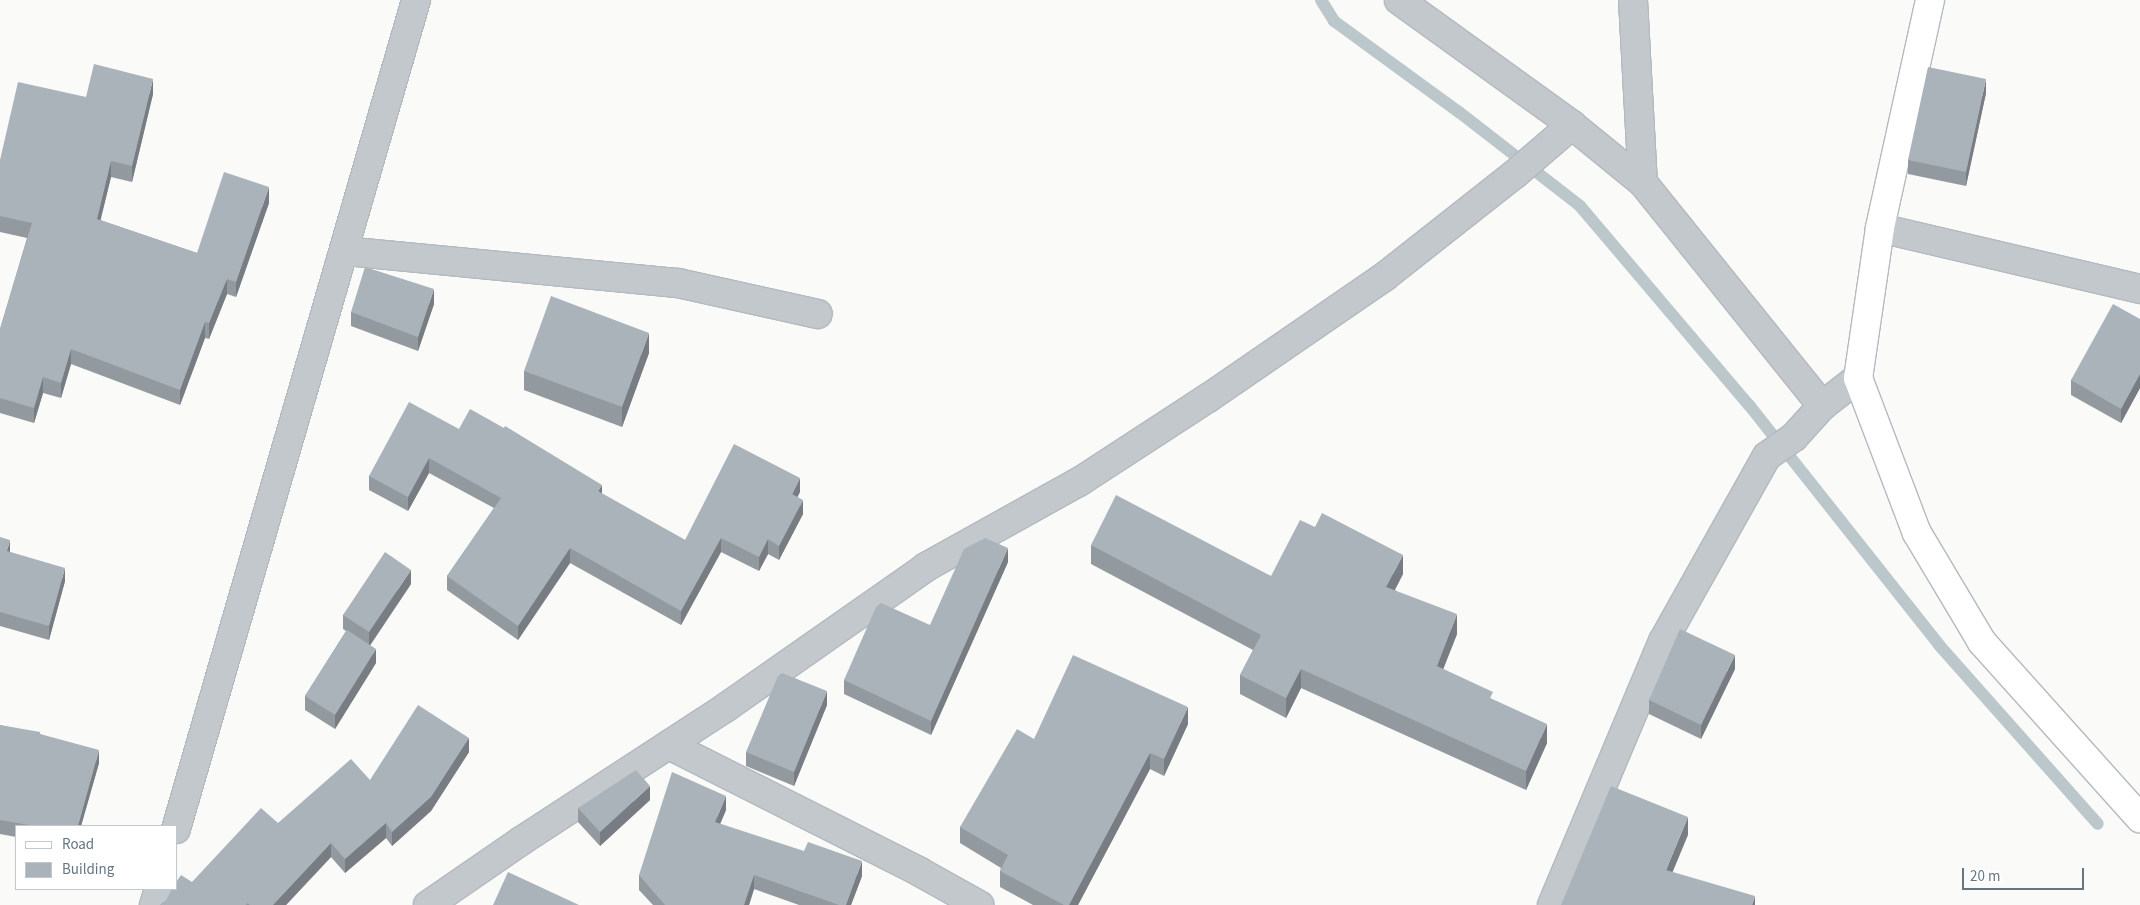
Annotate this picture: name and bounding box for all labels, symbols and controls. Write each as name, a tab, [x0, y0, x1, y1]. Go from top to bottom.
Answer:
legend	[15, 825, 178, 890]
text: Road	[62, 834, 94, 855]
scale bar	[1965, 858, 2088, 890]
text: Building	[62, 859, 114, 880]
text: 20 m	[1970, 866, 2000, 887]

